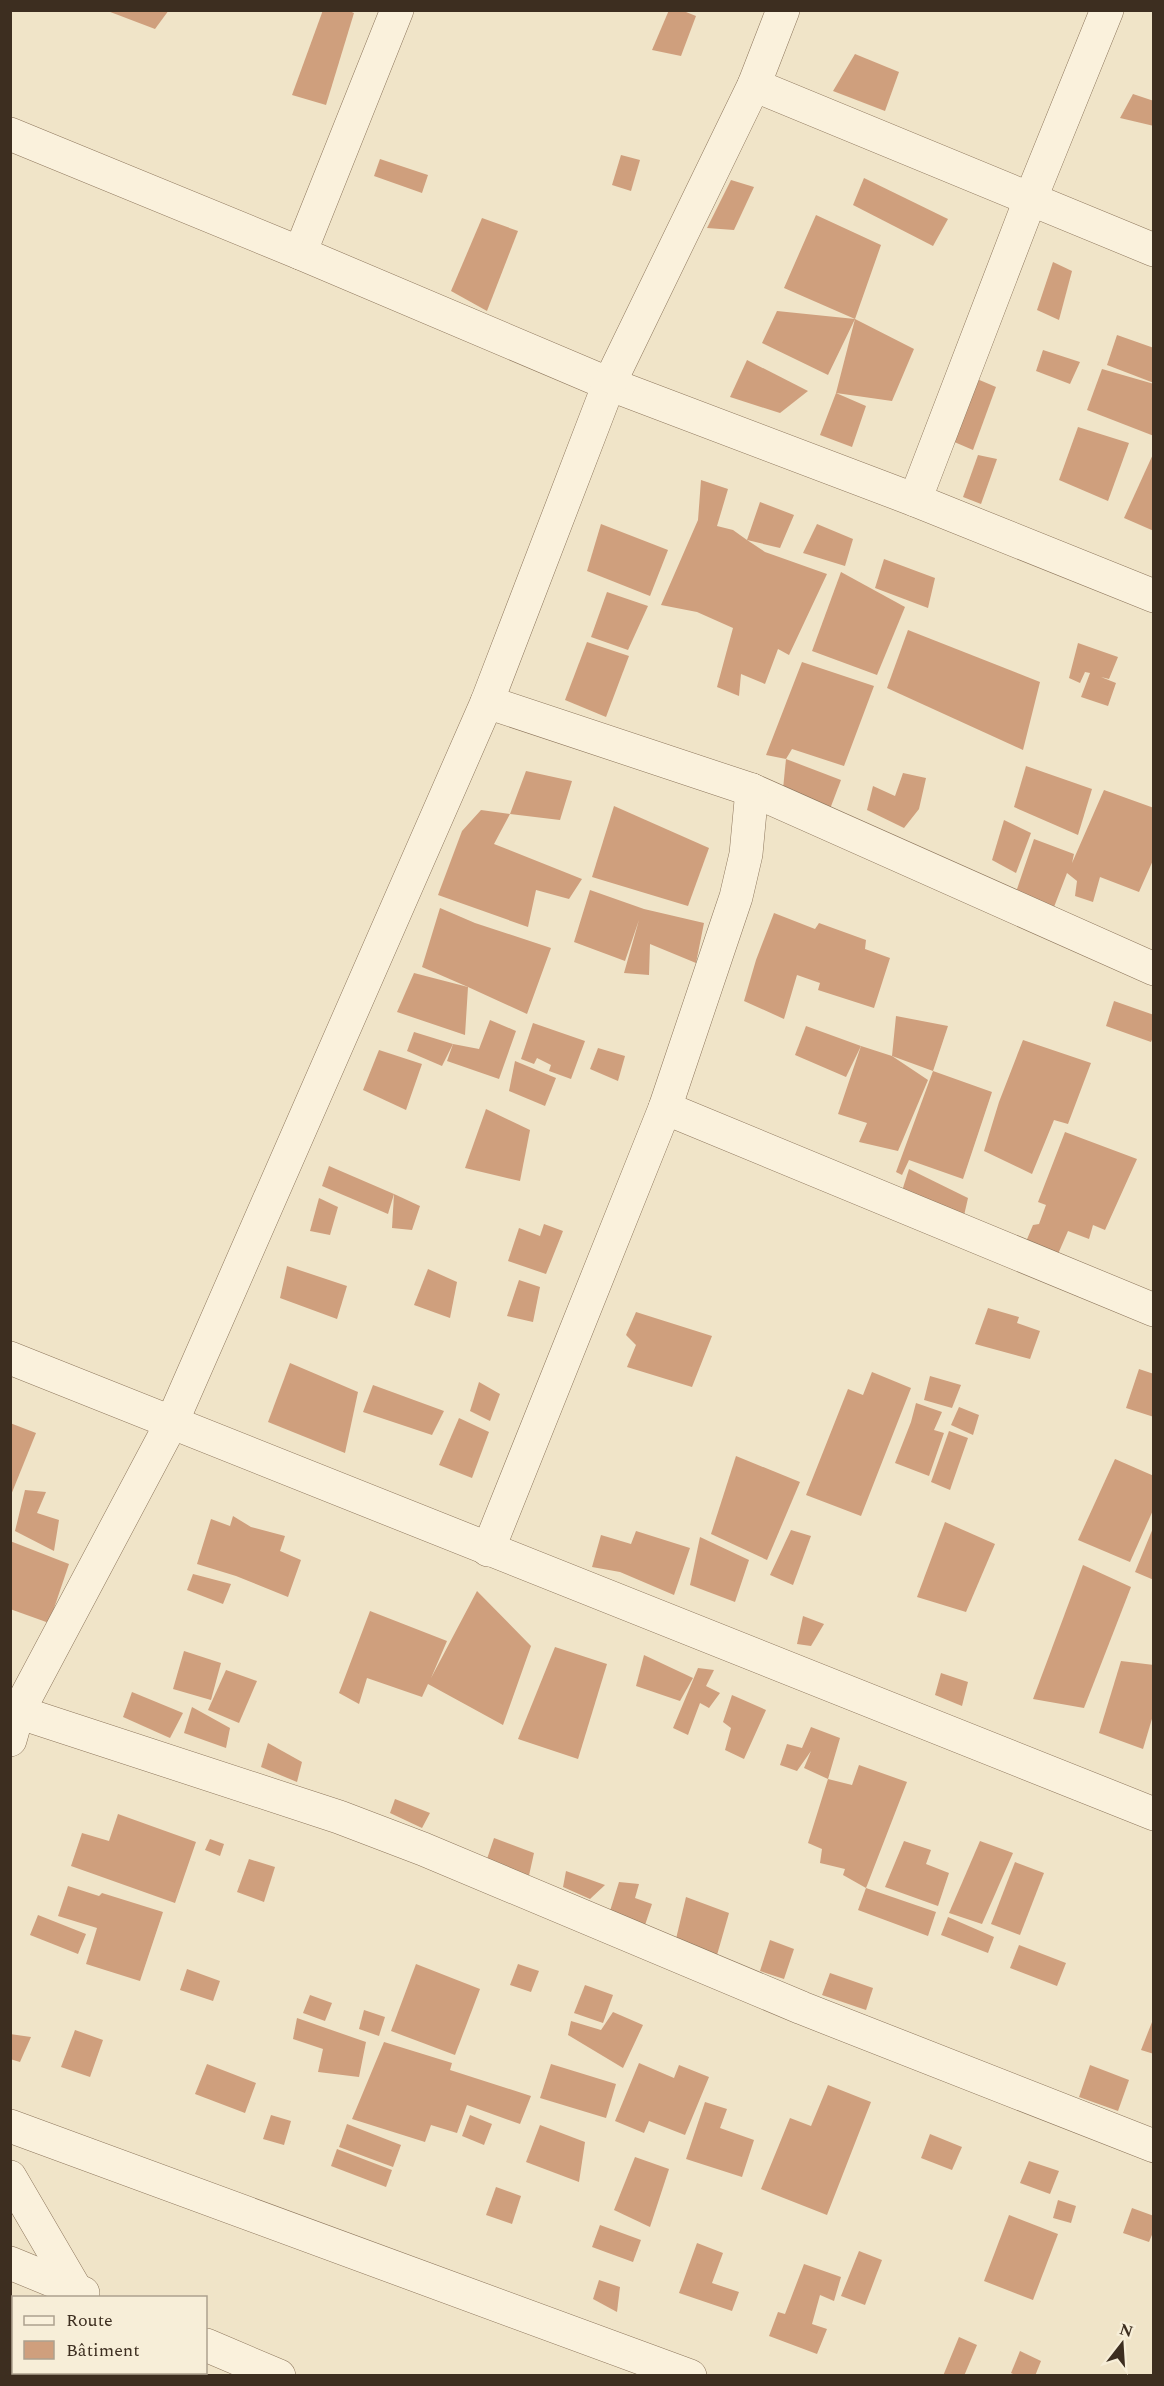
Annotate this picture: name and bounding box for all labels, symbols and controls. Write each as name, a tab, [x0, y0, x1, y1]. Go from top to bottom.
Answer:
legend	[12, 2296, 207, 2374]
text: Route	[66, 2307, 113, 2334]
north arrow	[1092, 2314, 1152, 2374]
text: N	[1116, 2317, 1136, 2344]
text: Bâtiment	[66, 2337, 140, 2364]

